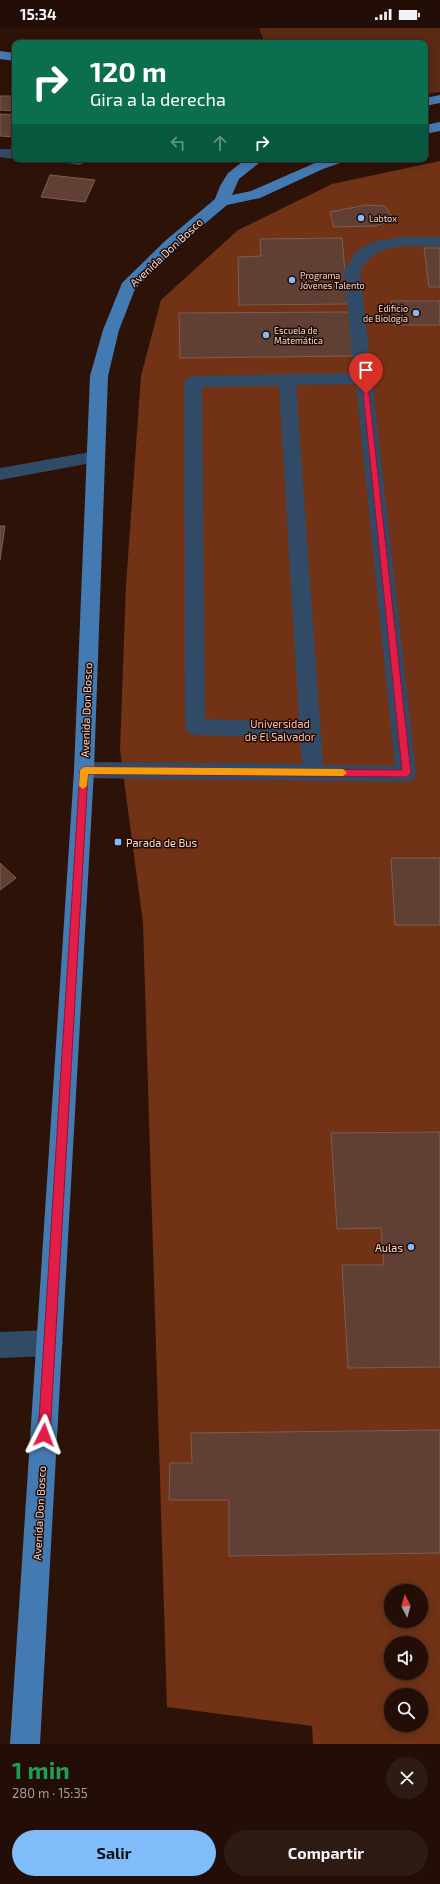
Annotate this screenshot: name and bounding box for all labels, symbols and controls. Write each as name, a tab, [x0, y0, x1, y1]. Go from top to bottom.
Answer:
text: 15:34	[20, 5, 57, 23]
text: 120 m	[90, 54, 167, 88]
icon: right	[24, 56, 76, 108]
text: Gira a la derecha	[90, 88, 226, 110]
icon: left	[167, 132, 189, 154]
icon: ahead	[209, 132, 231, 154]
icon: right	[251, 132, 273, 154]
marker: Labtox	[356, 213, 366, 223]
place label: Labtox	[369, 213, 397, 224]
street label: Avenida Don Bosco	[127, 215, 205, 289]
place label: Programa Jóvenes Talento	[300, 270, 365, 291]
marker: Programa Jóvenes Talento	[287, 275, 297, 285]
place label: Edificio de Biología	[363, 303, 408, 324]
marker: Edificio de Biología	[411, 308, 421, 318]
place label: Escuela de Matemática	[274, 325, 323, 346]
marker: Escuela de Matemática	[261, 330, 271, 340]
pin	[349, 353, 383, 394]
icon: arrive	[355, 359, 377, 381]
street label: Avenida Don Bosco	[78, 662, 94, 758]
park label: Universidad de El Salvador	[245, 717, 316, 743]
place label: Parada de Bus	[126, 836, 197, 849]
marker: Parada de Bus	[113, 837, 123, 847]
place label: Aulas	[375, 1241, 403, 1254]
marker: Aulas	[406, 1242, 416, 1252]
position arrow	[23, 1414, 65, 1456]
street label: Avenida Don Bosco	[30, 1465, 48, 1561]
north arrow	[384, 1584, 428, 1628]
map controls	[384, 1584, 428, 1732]
button: sound	[384, 1636, 428, 1680]
button: search	[384, 1688, 428, 1732]
text: 1 min	[12, 1755, 70, 1784]
button: close	[386, 1757, 428, 1799]
text: 280 m · 15:35	[12, 1785, 88, 1801]
button: Salir	[12, 1830, 216, 1876]
button: Compartir	[224, 1830, 428, 1876]

